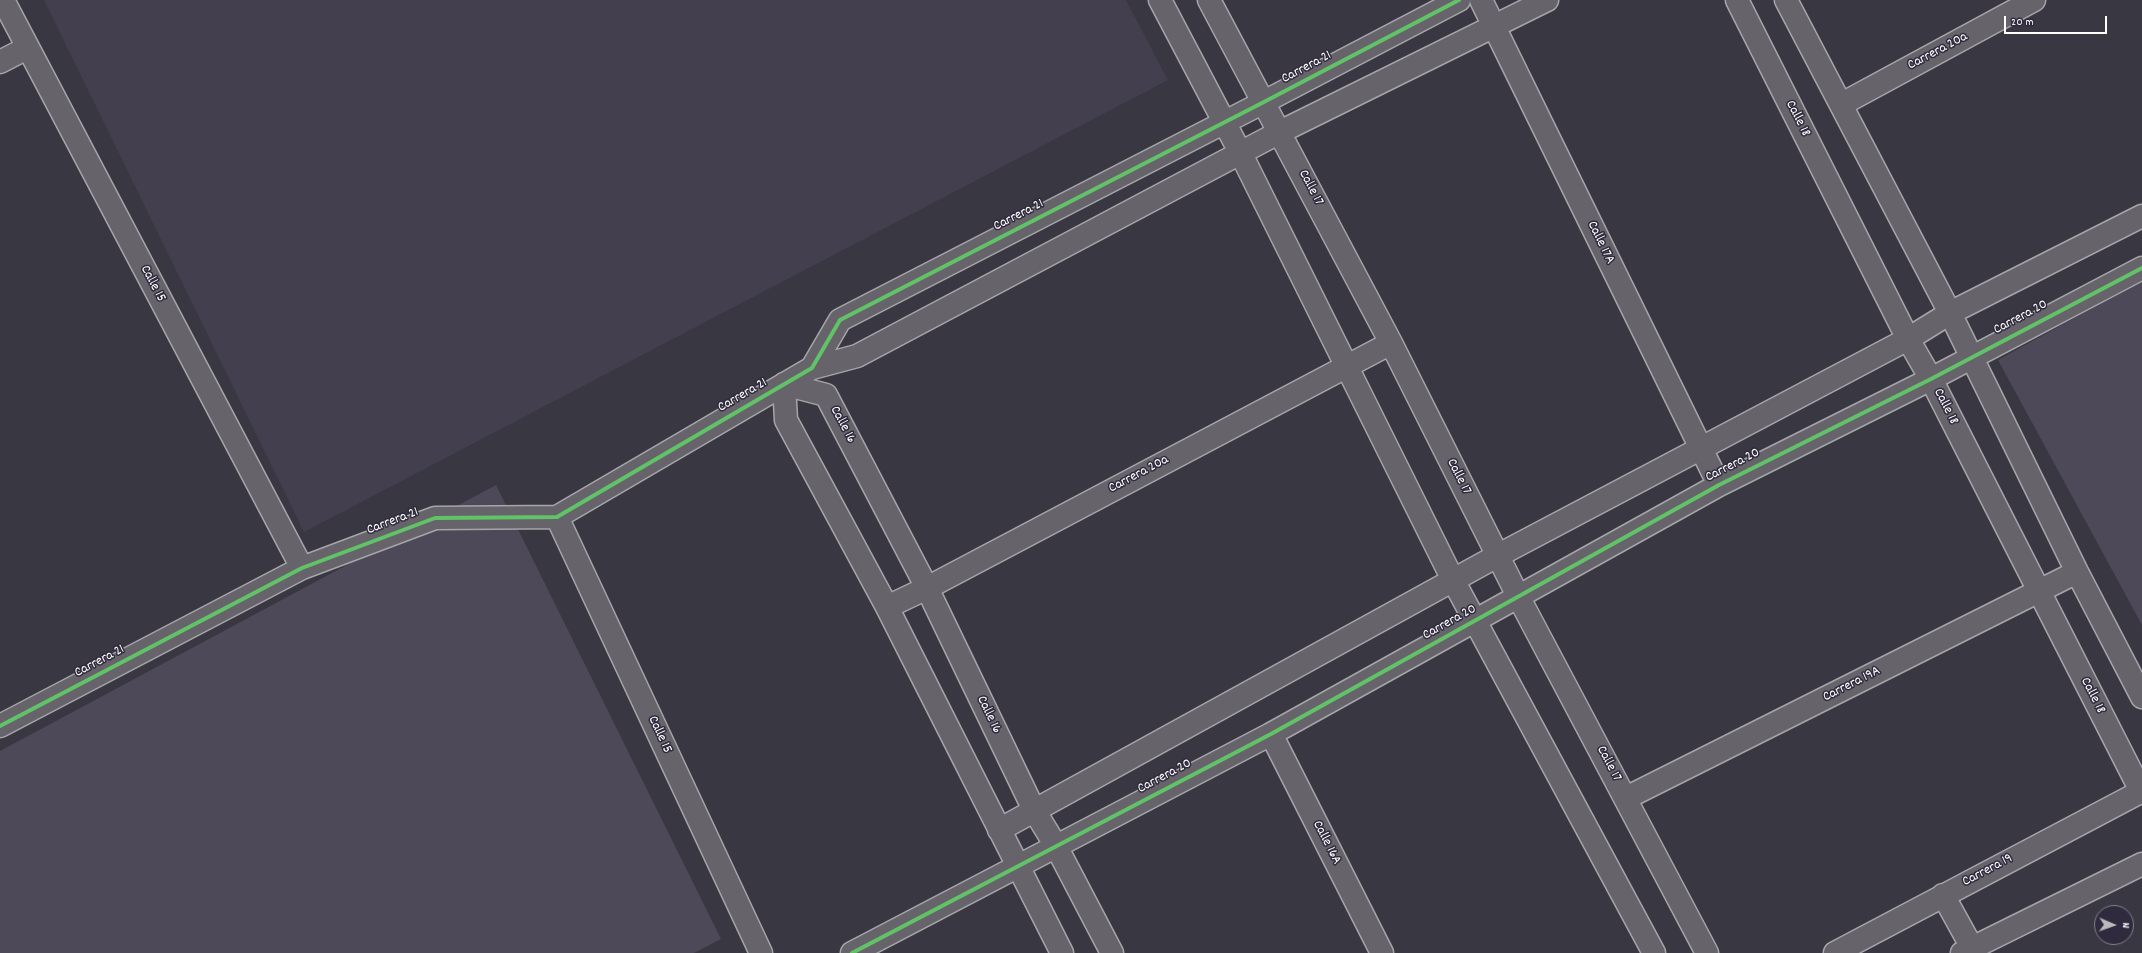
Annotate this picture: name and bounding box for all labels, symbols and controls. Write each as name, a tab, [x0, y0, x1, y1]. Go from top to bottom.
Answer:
scale bar	[2006, 8, 2109, 34]
text: 20 m	[2011, 14, 2034, 31]
street label: Carrera 20a	[1905, 29, 1971, 75]
street label: Carrera 21	[1279, 48, 1335, 88]
street label: Calle 18	[1781, 98, 1813, 140]
street label: Calle 17	[1294, 167, 1326, 209]
street label: Carrera 21	[991, 196, 1047, 236]
street label: Calle 17A	[1582, 219, 1618, 267]
street label: Calle 15	[135, 263, 169, 305]
street label: Carrera 20	[1991, 297, 2051, 339]
street label: Carrera 21	[715, 375, 771, 417]
street label: Calle 18	[1929, 386, 1961, 428]
street label: Calle 16	[825, 404, 859, 446]
street label: Carrera 20	[1703, 445, 1763, 487]
street label: Carrera 20a	[1106, 452, 1172, 498]
street label: Calle 17	[1442, 456, 1474, 498]
street label: Carrera 21	[365, 504, 421, 540]
street label: Carrera 20	[1420, 601, 1480, 645]
street label: Carrera 21	[72, 642, 128, 682]
street label: Carrera 19A	[1821, 663, 1883, 707]
street label: Calle 18	[2076, 675, 2108, 717]
street label: Calle 16	[972, 694, 1004, 736]
street label: Calle 15	[643, 714, 675, 756]
street label: Calle 17	[1592, 743, 1624, 785]
street label: Carrera 20	[1135, 756, 1195, 798]
street label: Calle 16A	[1308, 818, 1344, 868]
street label: Carrera 19	[1960, 851, 2016, 891]
north arrow	[2094, 905, 2134, 945]
text: N	[2117, 922, 2133, 928]

